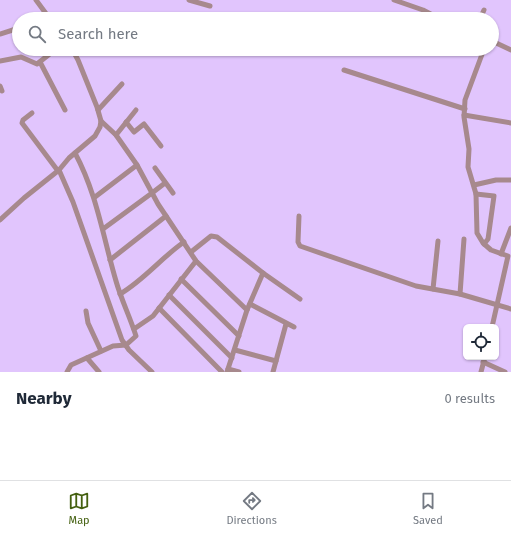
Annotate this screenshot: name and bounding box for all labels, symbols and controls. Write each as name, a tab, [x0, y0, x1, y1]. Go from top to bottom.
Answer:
search box	[12, 12, 499, 56]
icon: search	[26, 23, 48, 45]
text: Search here	[58, 25, 138, 43]
map controls	[463, 324, 499, 360]
button: locate	[463, 324, 499, 360]
text: Nearby	[16, 388, 71, 409]
text: 0 results	[444, 391, 495, 406]
tab: Map	[68, 490, 90, 527]
tab: Directions	[226, 490, 277, 527]
tab: Saved	[413, 490, 443, 527]

